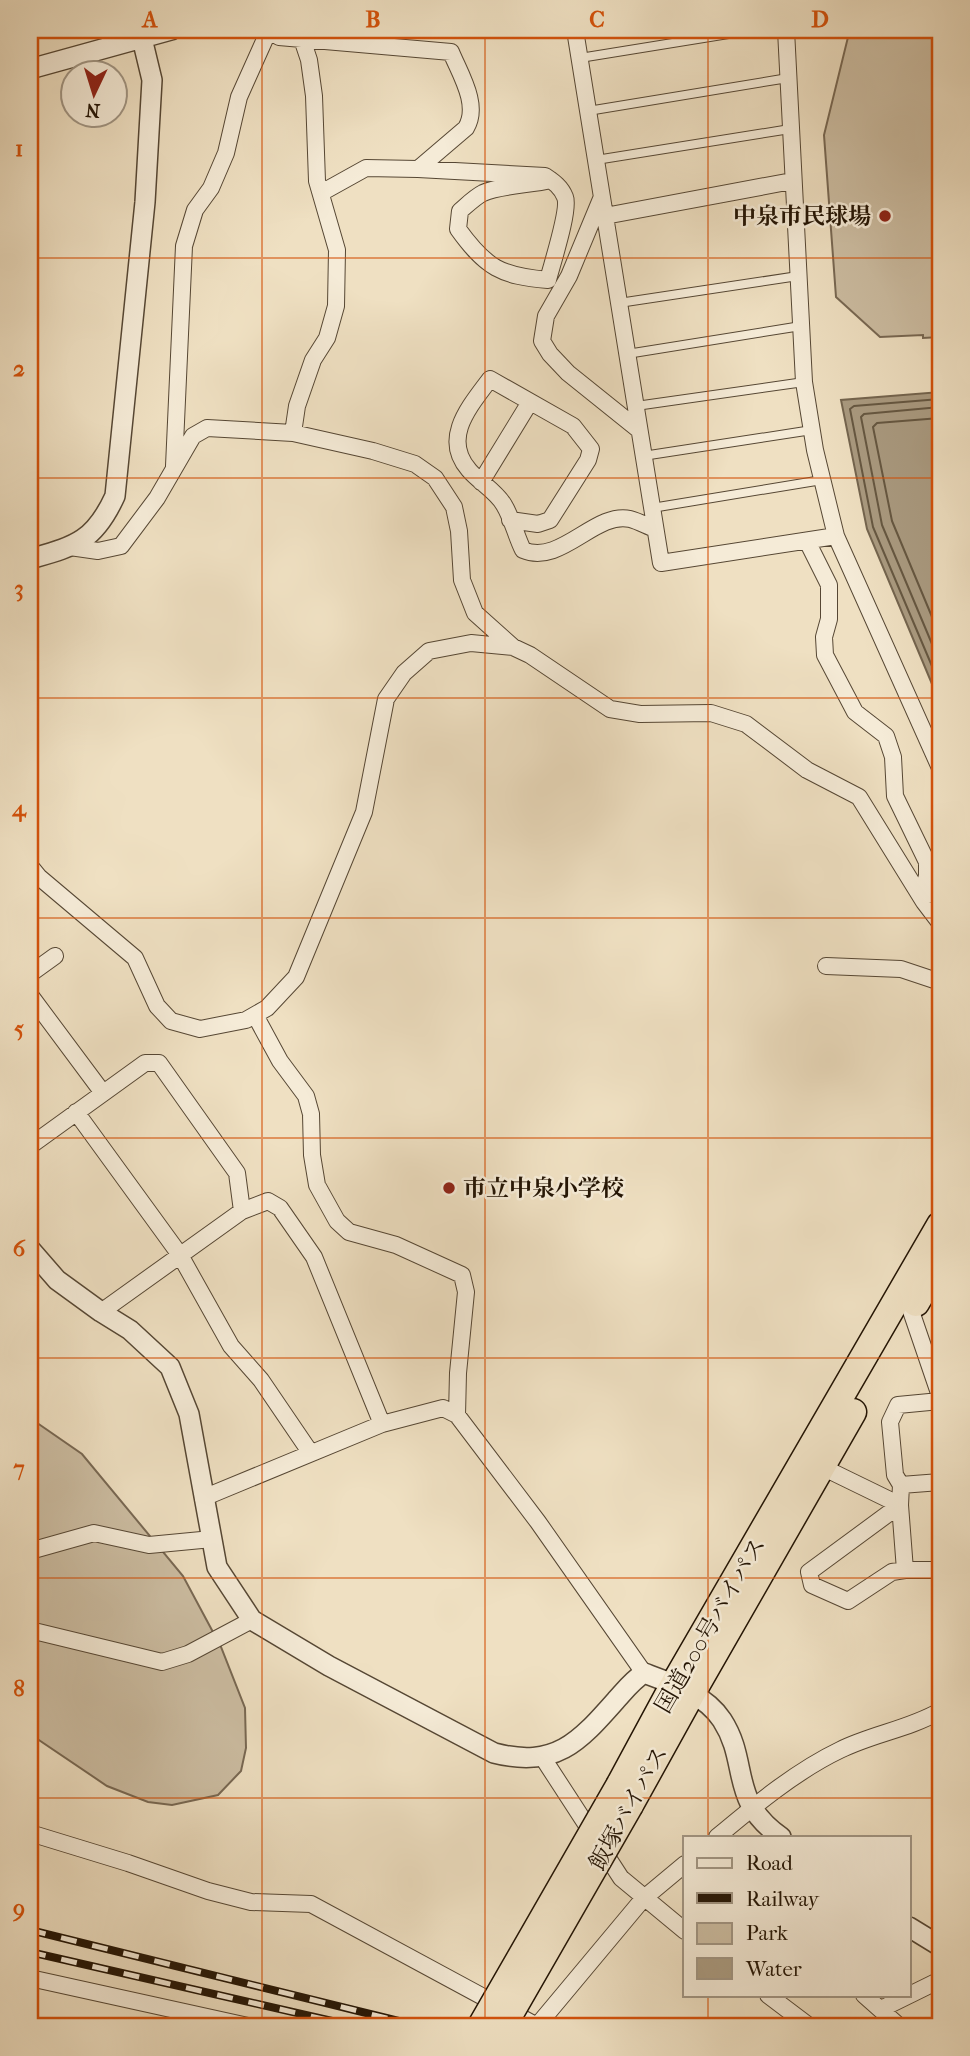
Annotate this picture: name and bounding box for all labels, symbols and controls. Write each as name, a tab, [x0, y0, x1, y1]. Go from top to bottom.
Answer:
text: A	[141, 6, 159, 33]
text: B	[366, 6, 381, 33]
text: C	[589, 6, 605, 33]
text: D	[811, 6, 829, 33]
north arrow	[60, 60, 130, 130]
text: N	[84, 98, 101, 121]
text: 1	[15, 135, 23, 162]
place label: 中泉市民球場	[733, 203, 871, 230]
marker: 中泉市民球場	[877, 208, 893, 224]
text: 2	[13, 355, 25, 382]
text: 3	[14, 575, 24, 602]
text: 4	[11, 795, 27, 822]
text: 5	[14, 1015, 24, 1042]
place label: 市立中泉小学校	[463, 1175, 624, 1202]
marker: 市立中泉小学校	[441, 1180, 457, 1196]
text: 6	[13, 1235, 26, 1262]
text: 7	[12, 1455, 25, 1482]
street label: 国道200号バイパス	[649, 1533, 772, 1718]
text: 8	[13, 1675, 25, 1702]
street label: 飯塚バイパス	[583, 1742, 674, 1875]
legend	[683, 1836, 911, 1996]
text: Road	[746, 1851, 793, 1875]
text: Railway	[746, 1887, 820, 1911]
text: 9	[12, 1895, 25, 1922]
text: Park	[746, 1921, 788, 1945]
text: Water	[745, 1957, 802, 1981]

